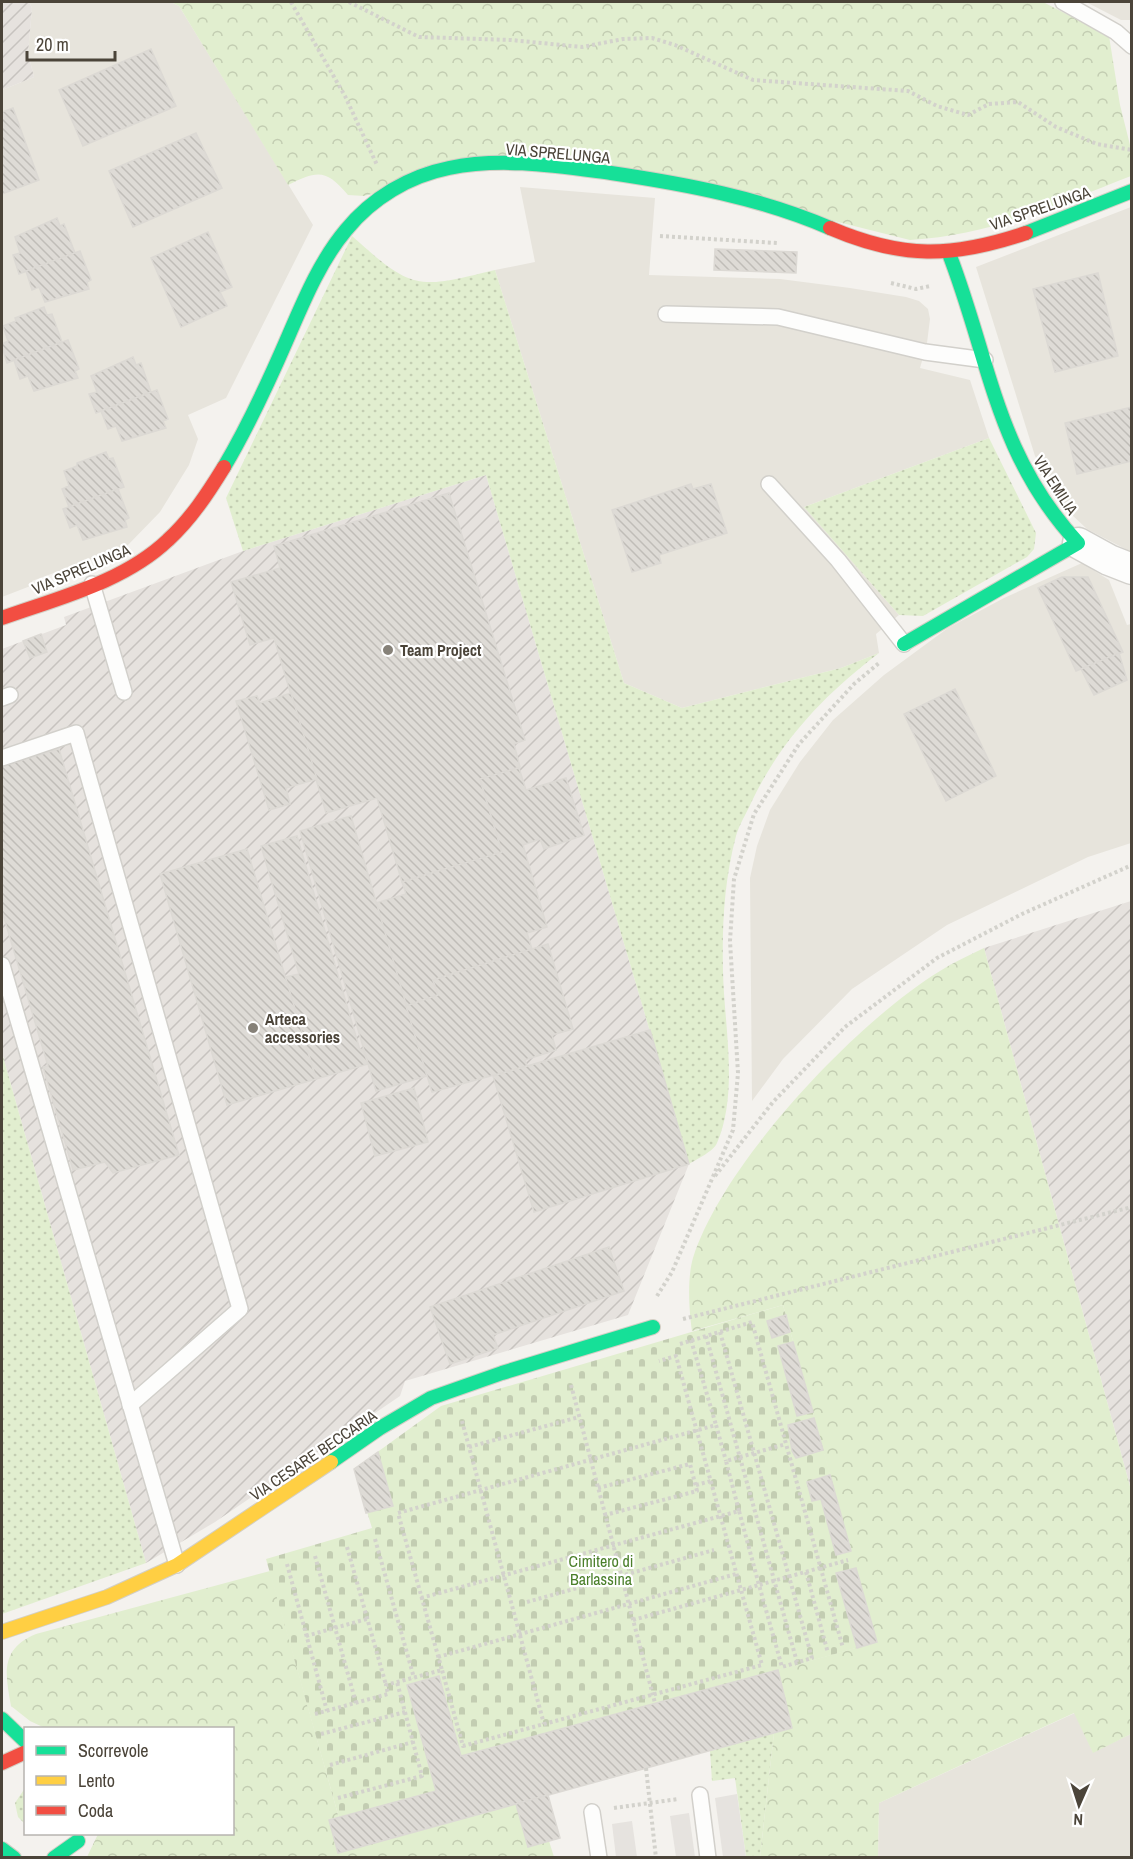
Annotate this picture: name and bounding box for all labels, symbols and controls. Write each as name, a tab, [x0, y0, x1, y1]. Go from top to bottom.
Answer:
scale bar	[27, 24, 116, 62]
text: 20 m	[36, 32, 69, 57]
street label: VIA SPRELUNGA	[505, 137, 612, 169]
street label: VIA SPRELUNGA	[987, 180, 1093, 235]
street label: VIA EMILIA	[1028, 451, 1084, 519]
street label: VIA SPRELUNGA	[28, 538, 134, 600]
place label: Team Project	[400, 639, 482, 661]
marker: Team Project	[381, 643, 395, 657]
place label: Arteca accessories	[265, 1008, 340, 1048]
marker: Arteca accessories	[246, 1021, 260, 1035]
street label: VIA CESARE BECCARIA	[245, 1404, 381, 1506]
park label: Cimitero di Barlassina	[569, 1550, 633, 1590]
legend	[24, 1727, 234, 1835]
text: Scorrevole	[78, 1738, 149, 1763]
text: Lento	[78, 1768, 115, 1793]
north arrow	[1049, 1775, 1109, 1835]
text: Coda	[78, 1798, 113, 1823]
text: N	[1073, 1809, 1084, 1831]

